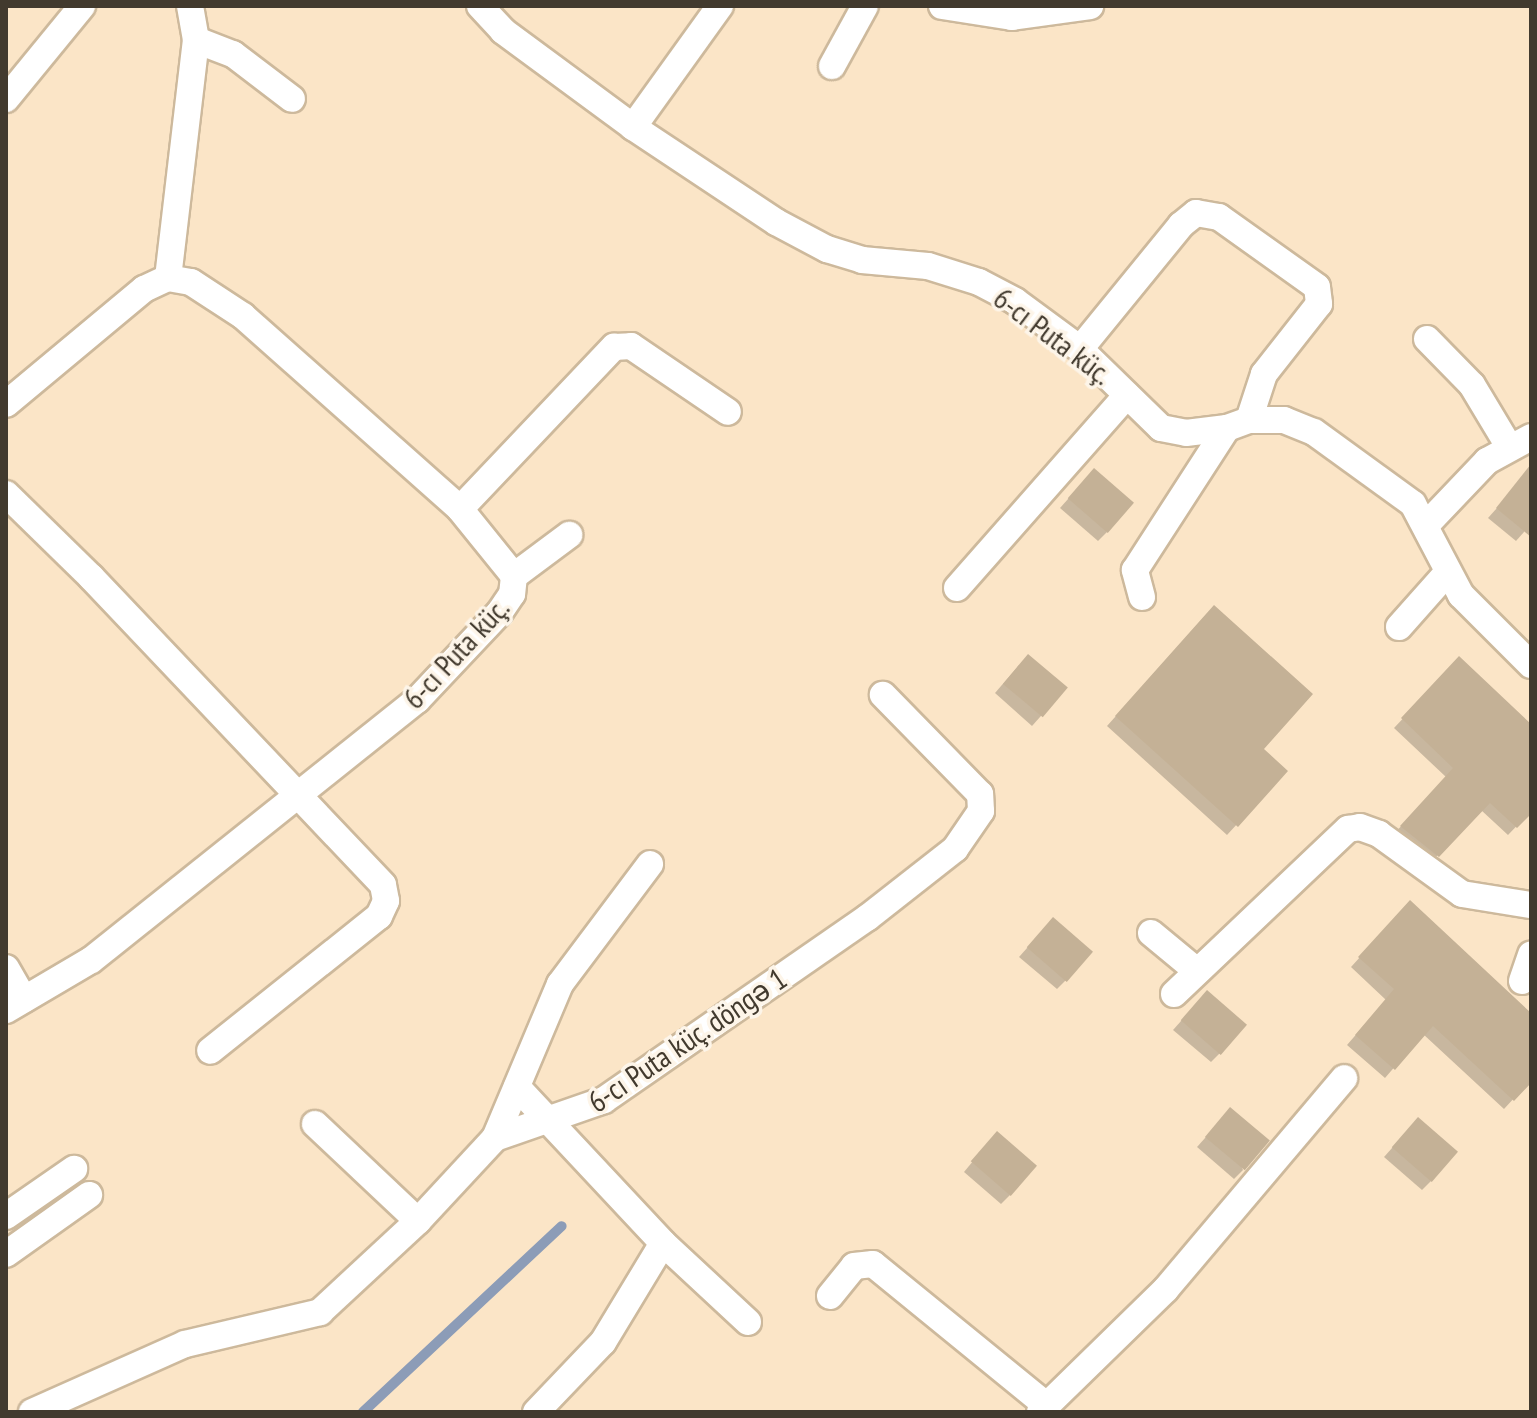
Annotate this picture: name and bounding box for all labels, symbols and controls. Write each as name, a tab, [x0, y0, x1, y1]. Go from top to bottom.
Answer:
street label: 6-cı Puta küç.	[987, 280, 1119, 392]
street label: 6-cı Puta küç.	[396, 590, 516, 716]
street label: 6-cı Puta küç. döngə 1	[580, 960, 794, 1120]

